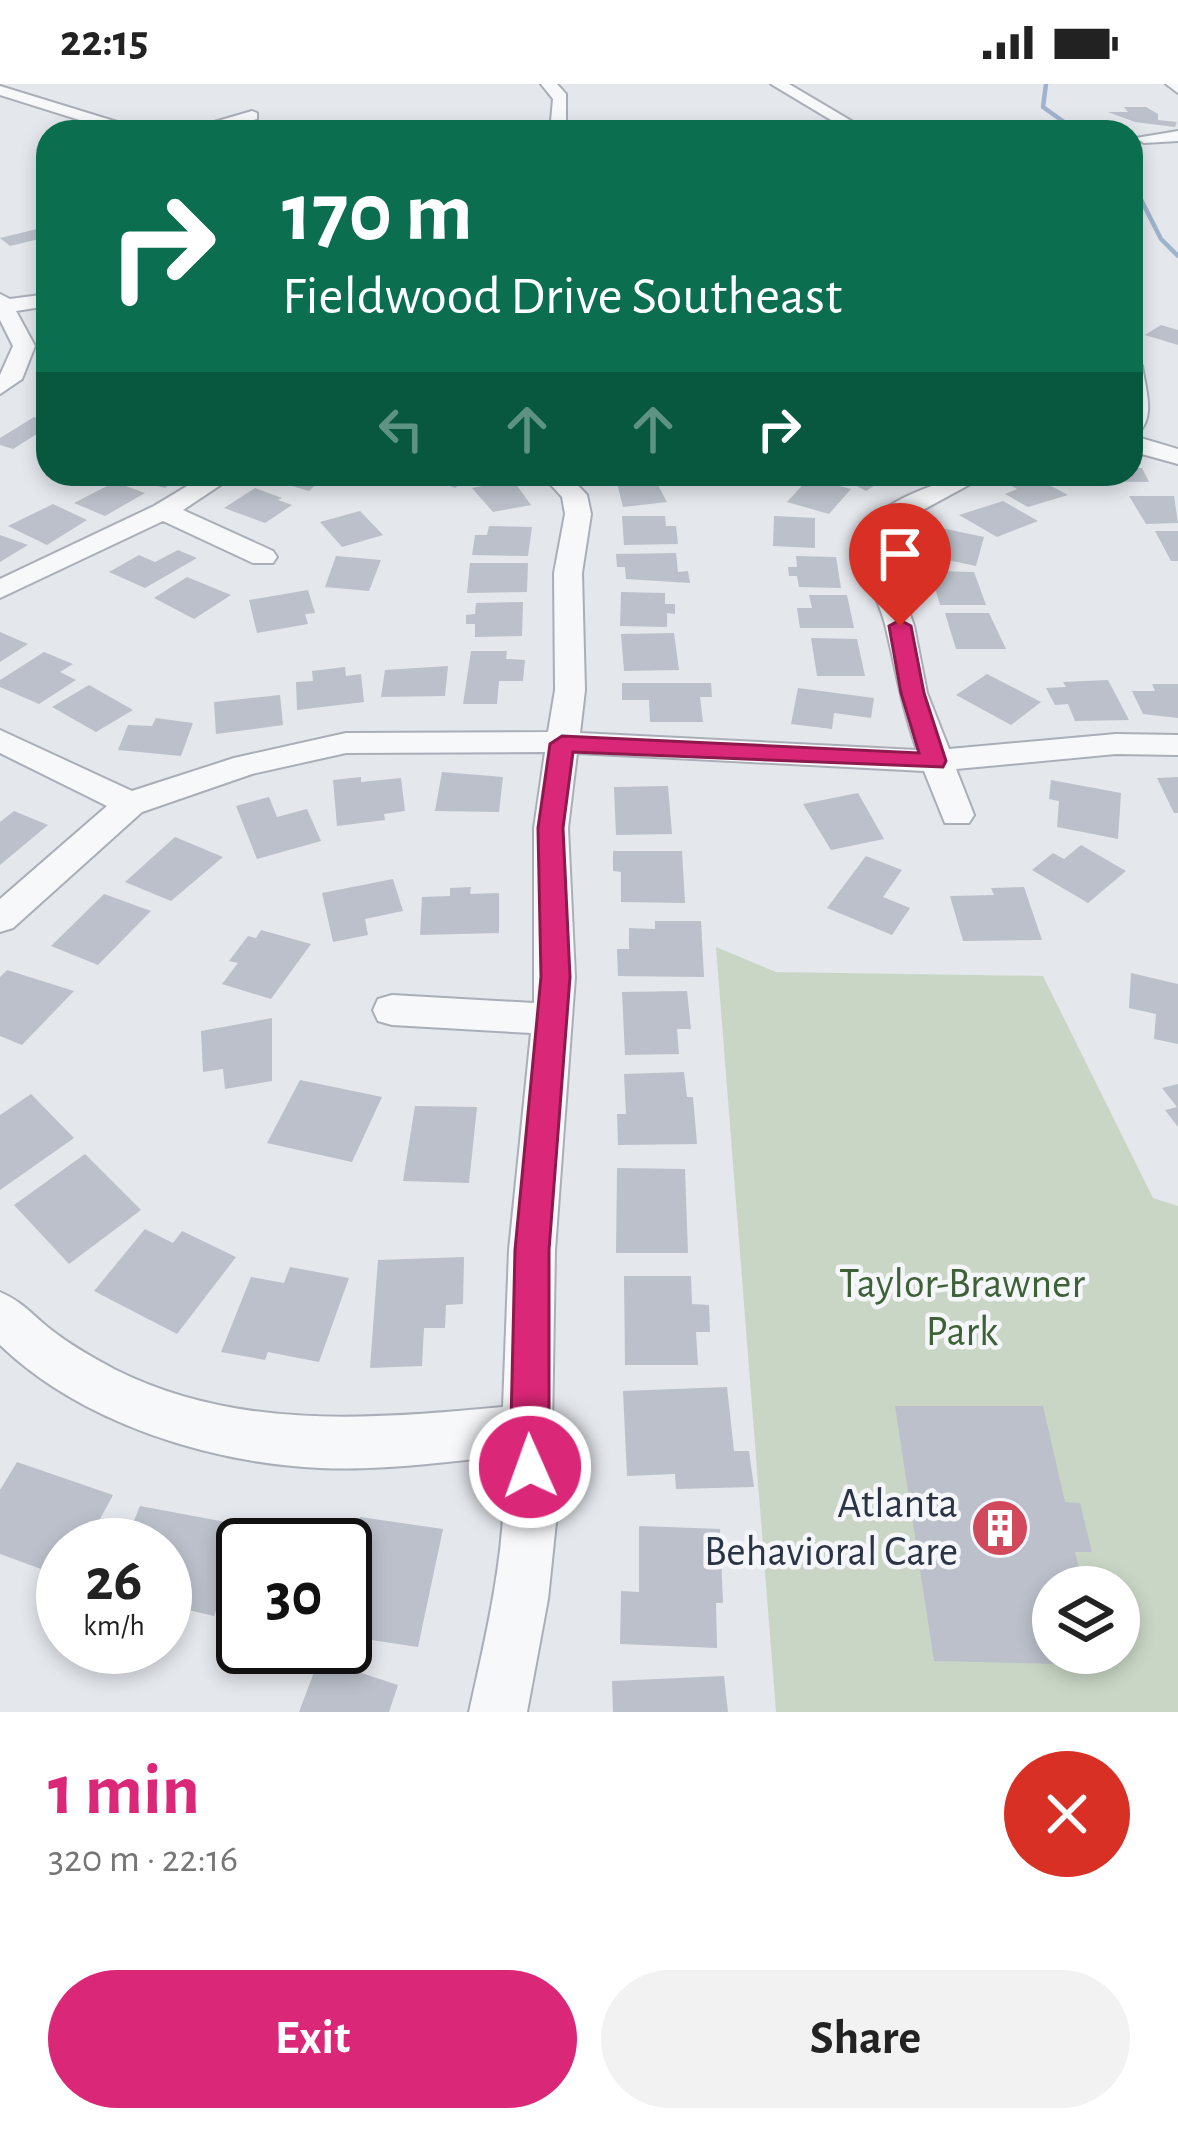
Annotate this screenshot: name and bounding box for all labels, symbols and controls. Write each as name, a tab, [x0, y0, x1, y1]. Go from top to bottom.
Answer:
text: 22:15	[60, 19, 148, 64]
icon: right	[84, 168, 240, 324]
text: 170 m	[282, 172, 473, 256]
text: Fieldwood Drive Southeast	[282, 270, 842, 324]
icon: left	[368, 396, 434, 462]
icon: ahead	[494, 396, 560, 462]
icon: ahead	[620, 396, 686, 462]
icon: right	[746, 396, 812, 462]
pin	[849, 503, 951, 626]
icon: arrive	[867, 521, 933, 587]
park label: Taylor-Brawner Park	[839, 1263, 1085, 1353]
position arrow	[467, 1404, 593, 1530]
place label: Atlanta Behavioral Care	[704, 1483, 958, 1573]
building icon: Atlanta Behavioral Care	[969, 1497, 1031, 1559]
speed limit sign: 30	[216, 1518, 372, 1674]
text: 26	[85, 1551, 143, 1611]
map controls	[1032, 1566, 1140, 1674]
button: layers	[1032, 1566, 1140, 1674]
text: km/h	[83, 1611, 145, 1641]
button: close	[1004, 1751, 1130, 1877]
text: 1 min	[48, 1755, 200, 1827]
text: 320 m · 22:16	[48, 1840, 238, 1879]
button: Exit	[48, 1970, 577, 2108]
button: Share	[601, 1970, 1130, 2108]

